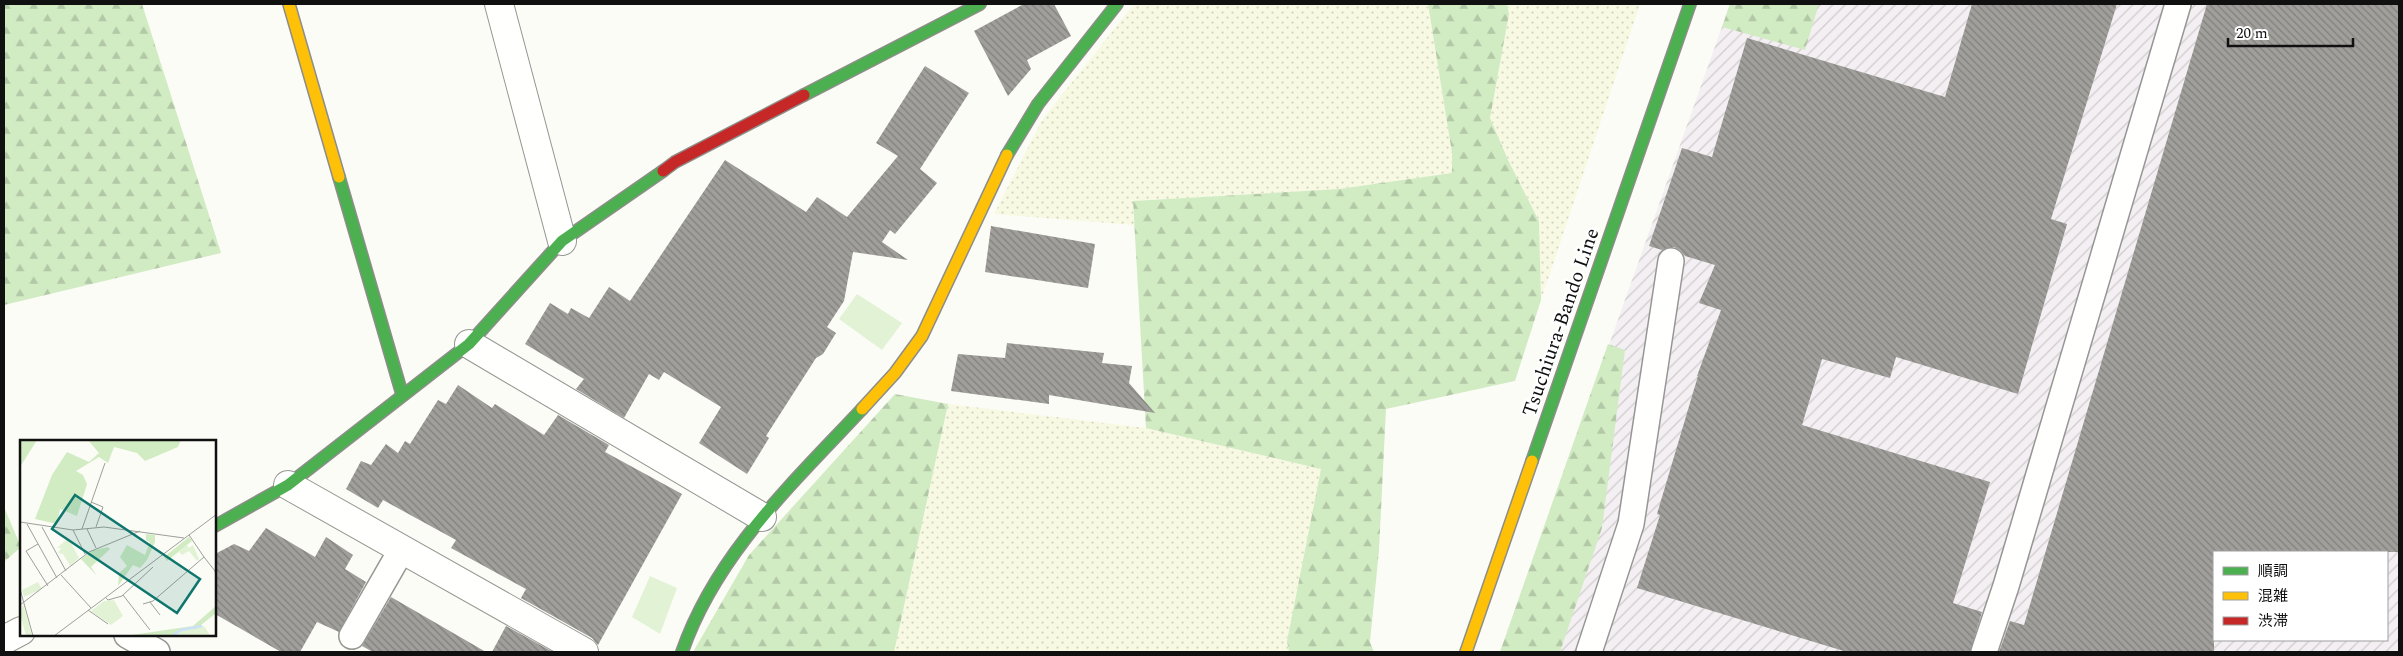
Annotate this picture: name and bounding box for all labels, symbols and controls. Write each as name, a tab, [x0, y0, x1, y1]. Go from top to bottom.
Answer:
scale bar	[2228, 15, 2353, 47]
text: 20 m	[2236, 22, 2268, 45]
street label: Tsuchiura-Bando Line	[1515, 224, 1607, 421]
inset map	[20, 440, 216, 636]
legend	[2213, 551, 2388, 641]
text: 順調	[2258, 560, 2288, 583]
text: 混雑	[2258, 585, 2288, 608]
text: 渋滞	[2258, 610, 2288, 633]

